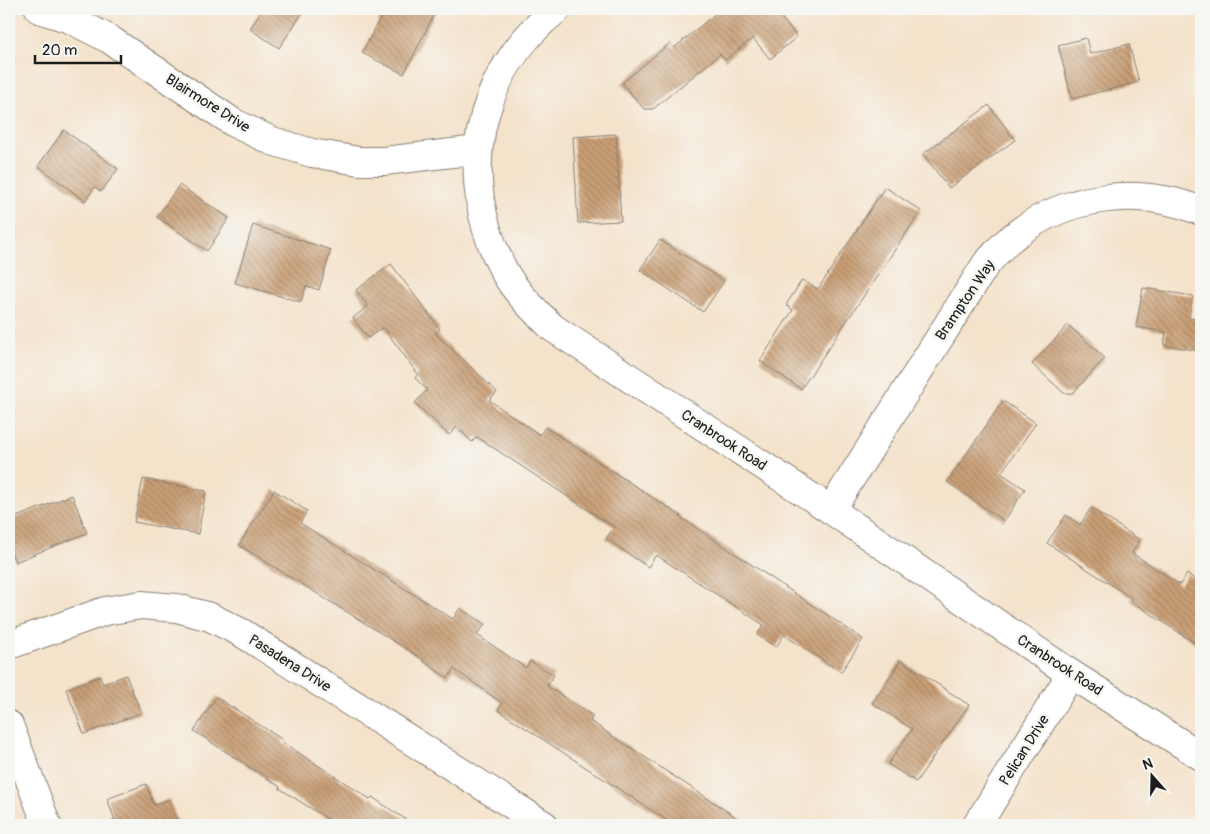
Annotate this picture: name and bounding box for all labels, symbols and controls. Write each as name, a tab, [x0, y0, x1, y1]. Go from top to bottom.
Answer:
scale bar	[35, 32, 121, 64]
text: 20 m	[42, 41, 77, 60]
street label: Blairmore Drive	[162, 70, 254, 137]
street label: Brampton Way	[932, 256, 1000, 344]
street label: Cranbrook Road	[677, 406, 770, 475]
street label: Pasadena Drive	[245, 631, 335, 697]
street label: Cranbrook Road	[1013, 631, 1106, 700]
street label: Pelican Drive	[995, 711, 1054, 789]
north arrow	[1128, 752, 1178, 802]
text: N	[1140, 755, 1155, 774]

